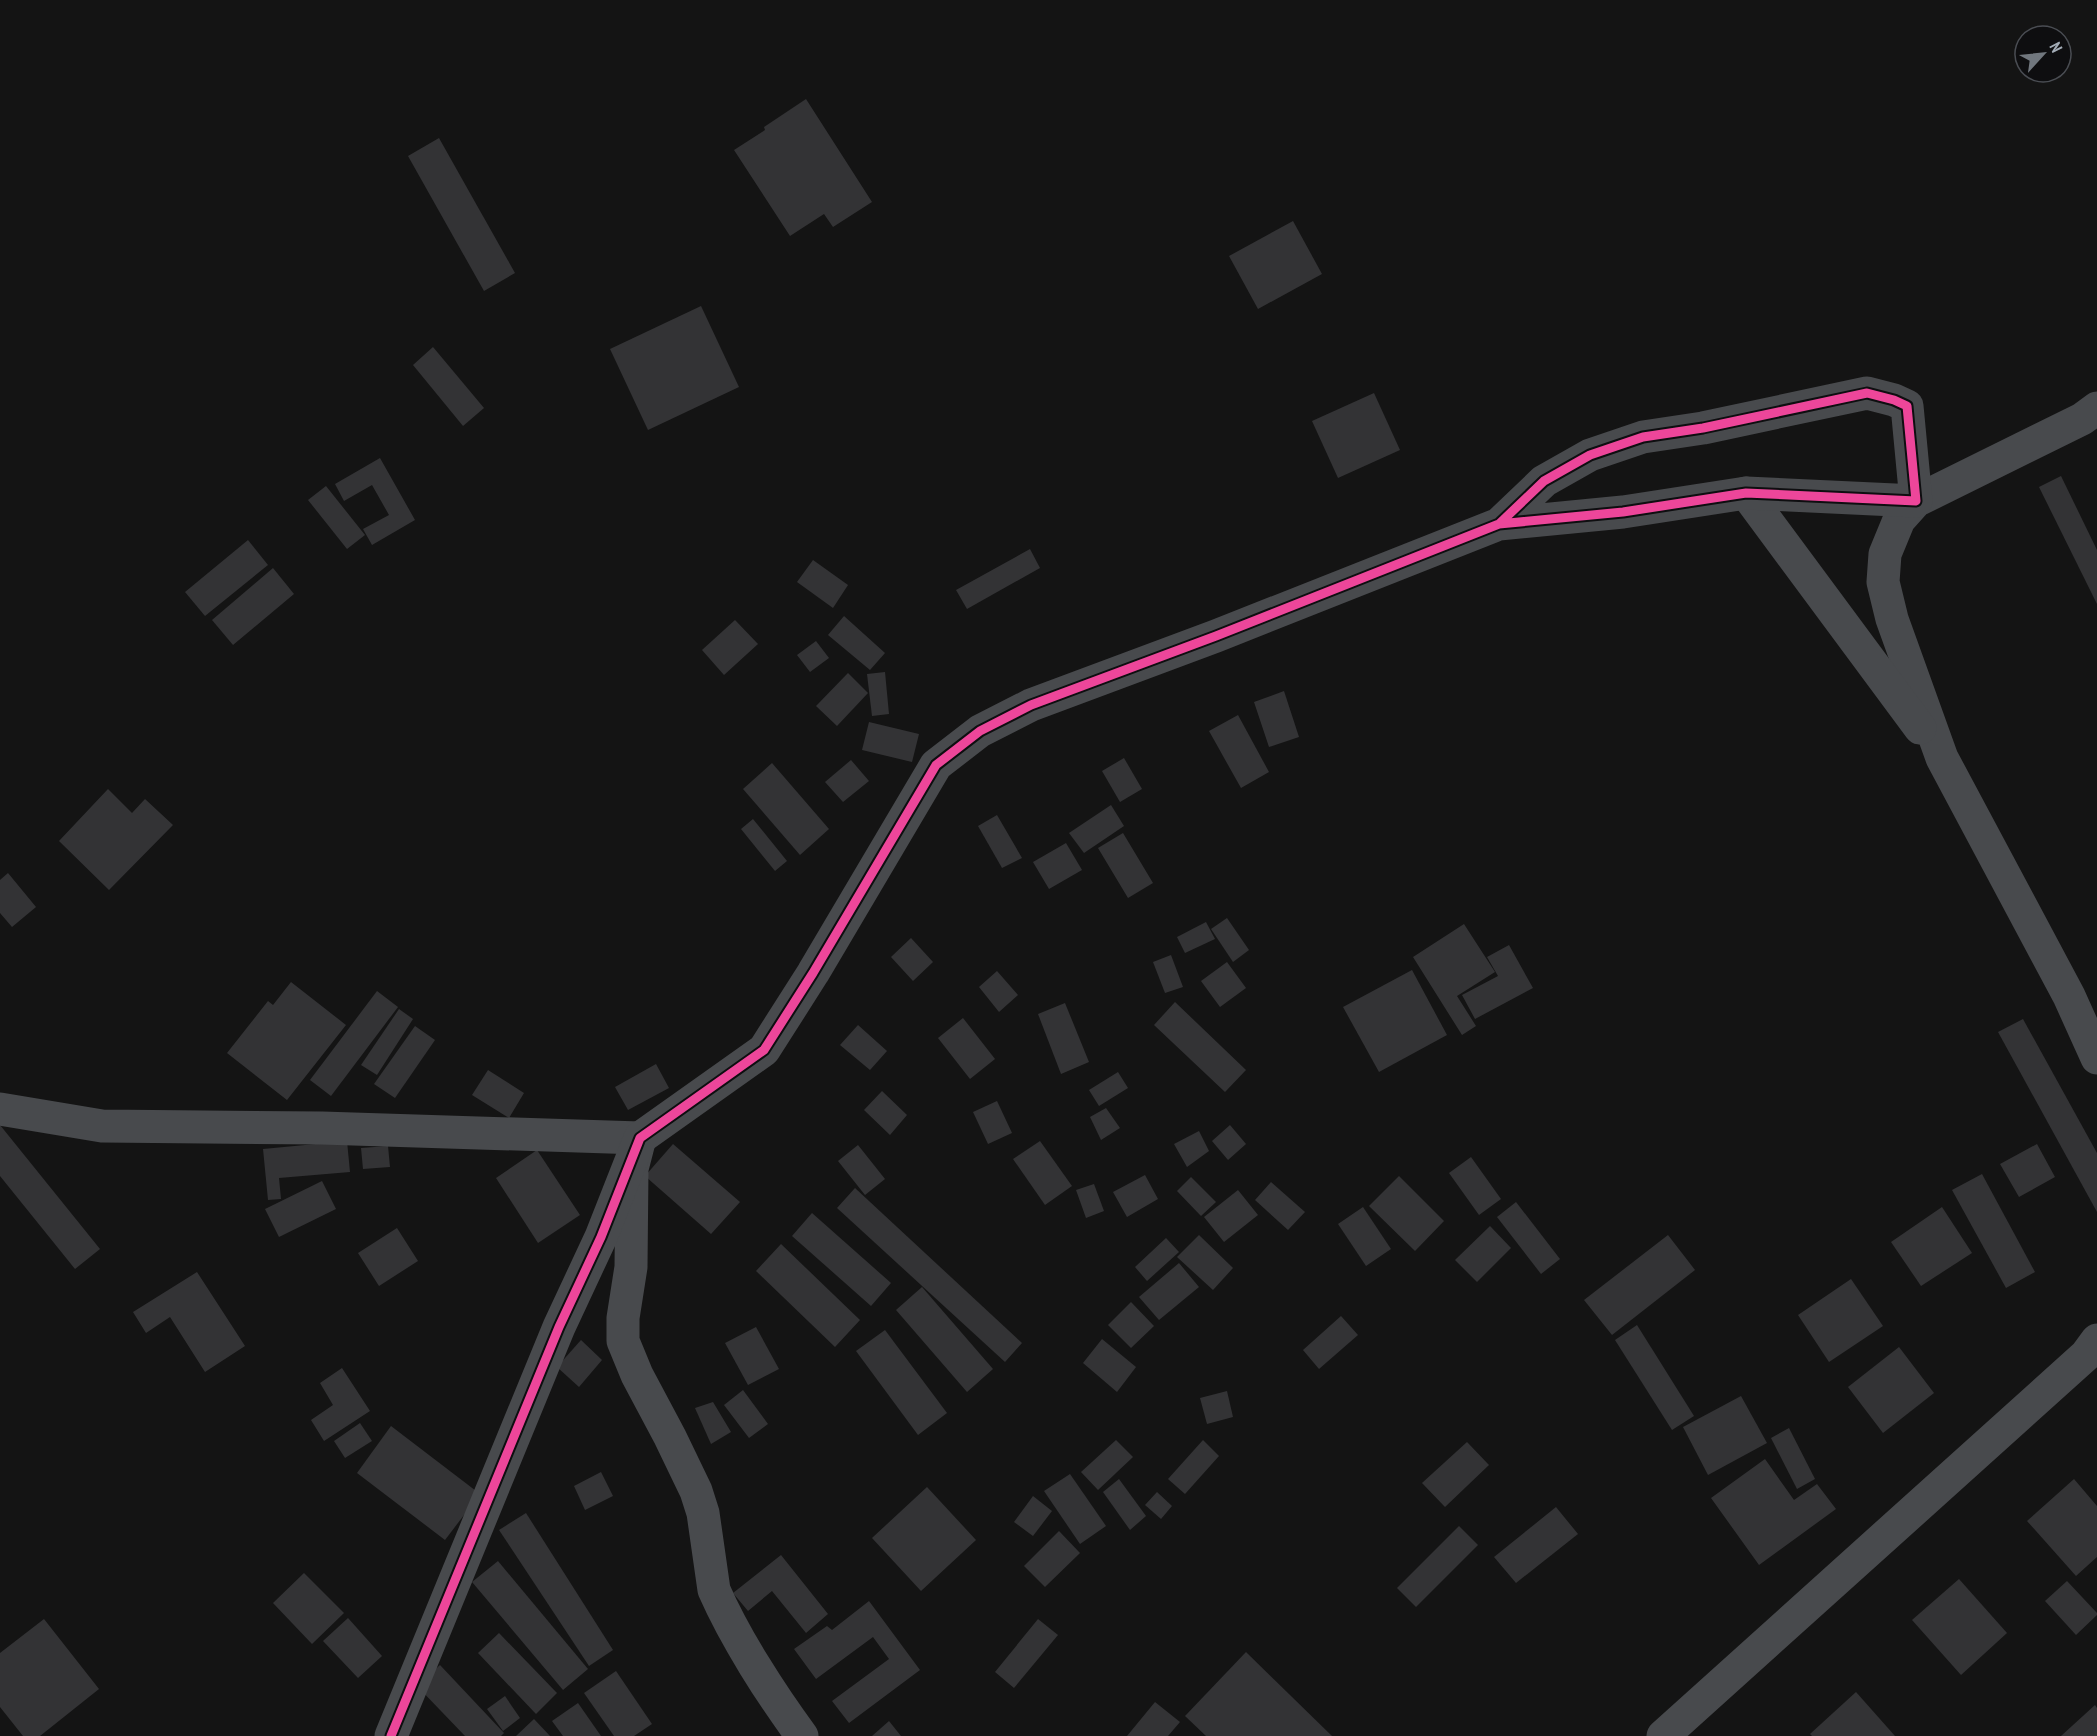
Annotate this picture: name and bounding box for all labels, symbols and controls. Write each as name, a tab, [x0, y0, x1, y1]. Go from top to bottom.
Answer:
north arrow	[2013, 24, 2073, 84]
text: N	[2045, 39, 2067, 56]

